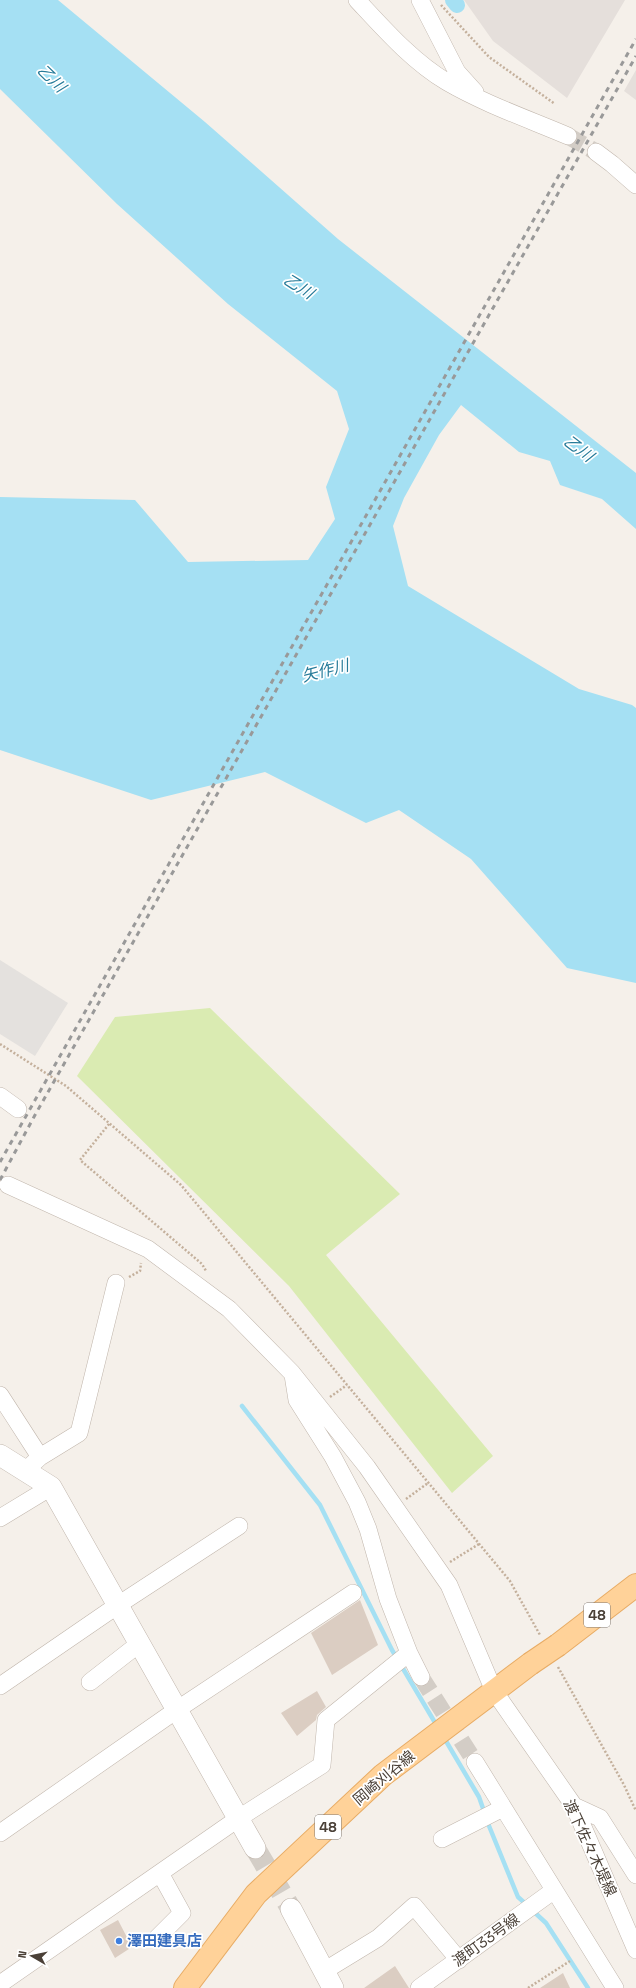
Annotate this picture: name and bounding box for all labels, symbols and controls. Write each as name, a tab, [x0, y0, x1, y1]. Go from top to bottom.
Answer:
water label: 乙川	[33, 60, 72, 98]
water label: 乙川	[280, 269, 320, 305]
water label: 乙川	[560, 430, 599, 468]
water label: 矢作川	[299, 654, 353, 686]
road number: 48	[584, 1603, 610, 1627]
street label: 岡崎刈谷線	[349, 1746, 419, 1809]
street label: 渡下佐々木堤線	[560, 1796, 621, 1899]
road number: 48	[315, 1815, 341, 1839]
street label: 渡町33号線	[449, 1909, 523, 1970]
place label: 澤田建具店	[127, 1931, 202, 1950]
north arrow	[12, 1936, 52, 1976]
marker: 澤田建具店	[114, 1936, 124, 1946]
text: N	[15, 1950, 30, 1959]

